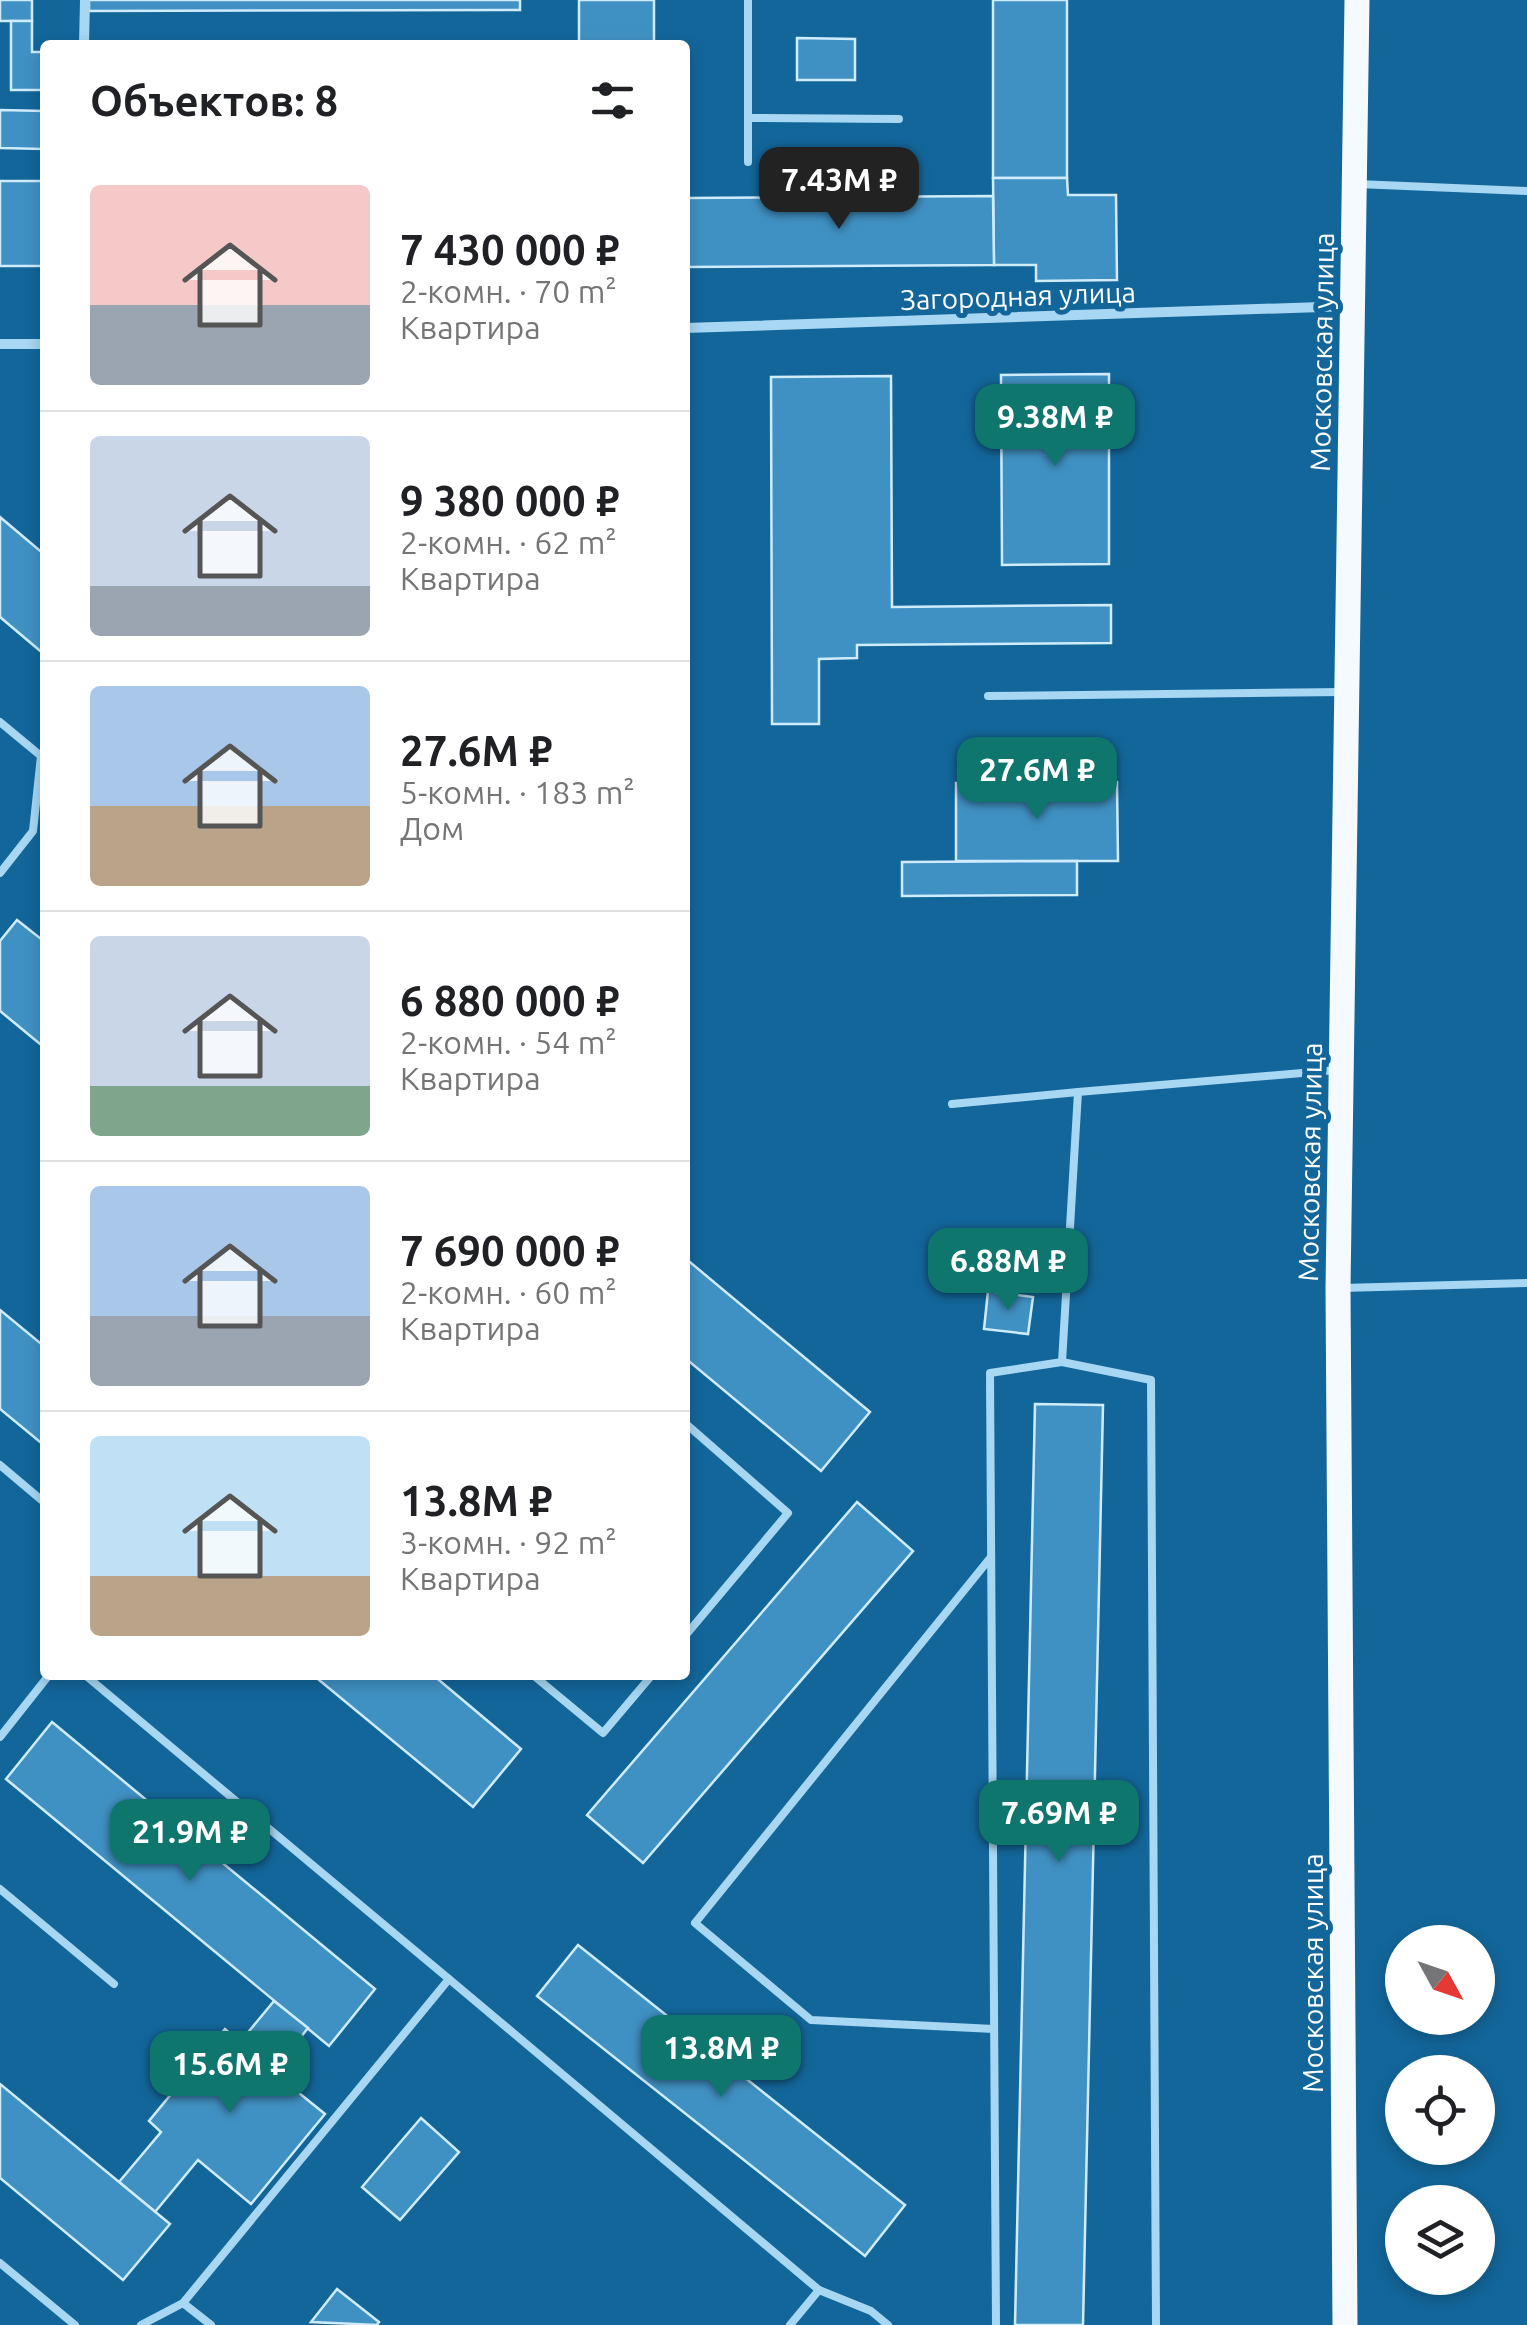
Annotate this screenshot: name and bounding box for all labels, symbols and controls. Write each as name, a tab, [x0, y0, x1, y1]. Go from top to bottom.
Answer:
icon: filters	[585, 73, 640, 128]
text: Объектов: 8	[90, 77, 338, 124]
pin: 7.43M ₽	[747, 147, 931, 232]
text: 7.43M ₽	[781, 161, 897, 197]
icon: home	[170, 225, 290, 345]
text: 7 430 000 ₽	[400, 226, 619, 273]
street label: Московская улица	[1304, 232, 1339, 472]
text: 2-комн. · 70 m²	[400, 273, 617, 309]
street label: Загородная улица	[900, 276, 1136, 315]
text: Квартира	[400, 309, 541, 345]
pin: 9.38M ₽	[963, 384, 1147, 469]
text: 9.38M ₽	[997, 398, 1113, 434]
icon: home	[170, 476, 290, 596]
text: 9 380 000 ₽	[400, 477, 619, 524]
text: 2-комн. · 62 m²	[400, 524, 617, 560]
text: Квартира	[400, 560, 541, 596]
icon: home	[170, 726, 290, 846]
text: 27.6M ₽	[400, 727, 552, 774]
pin: 27.6M ₽	[945, 737, 1129, 822]
text: 27.6M ₽	[979, 751, 1095, 787]
text: 5-комн. · 183 m²	[400, 774, 635, 810]
text: Дом	[400, 810, 464, 846]
icon: home	[170, 976, 290, 1096]
text: 6 880 000 ₽	[400, 977, 619, 1024]
text: 2-комн. · 54 m²	[400, 1024, 617, 1060]
street label: Московская улица	[1292, 1042, 1327, 1282]
text: Квартира	[400, 1060, 541, 1096]
icon: home	[170, 1226, 290, 1346]
text: 7 690 000 ₽	[400, 1227, 619, 1274]
pin: 6.88M ₽	[916, 1228, 1100, 1313]
text: 6.88M ₽	[950, 1242, 1066, 1278]
text: 2-комн. · 60 m²	[400, 1274, 617, 1310]
text: Квартира	[400, 1310, 541, 1346]
icon: home	[170, 1476, 290, 1596]
text: 13.8M ₽	[400, 1477, 552, 1524]
text: 3-комн. · 92 m²	[400, 1524, 617, 1560]
text: Квартира	[400, 1560, 541, 1596]
pin: 7.69M ₽	[967, 1780, 1151, 1865]
text: 7.69M ₽	[1001, 1794, 1117, 1830]
pin: 21.9M ₽	[98, 1799, 282, 1884]
text: 21.9M ₽	[132, 1813, 248, 1849]
street label: Московская улица	[1297, 1853, 1328, 2093]
north arrow	[1385, 1925, 1495, 2035]
map controls	[1385, 1925, 1495, 2295]
pin: 13.8M ₽	[629, 2015, 813, 2100]
text: 13.8M ₽	[663, 2029, 779, 2065]
pin: 15.6M ₽	[138, 2031, 322, 2116]
text: 15.6M ₽	[172, 2045, 288, 2081]
button: locate	[1385, 2055, 1495, 2165]
button: layers	[1385, 2185, 1495, 2295]

